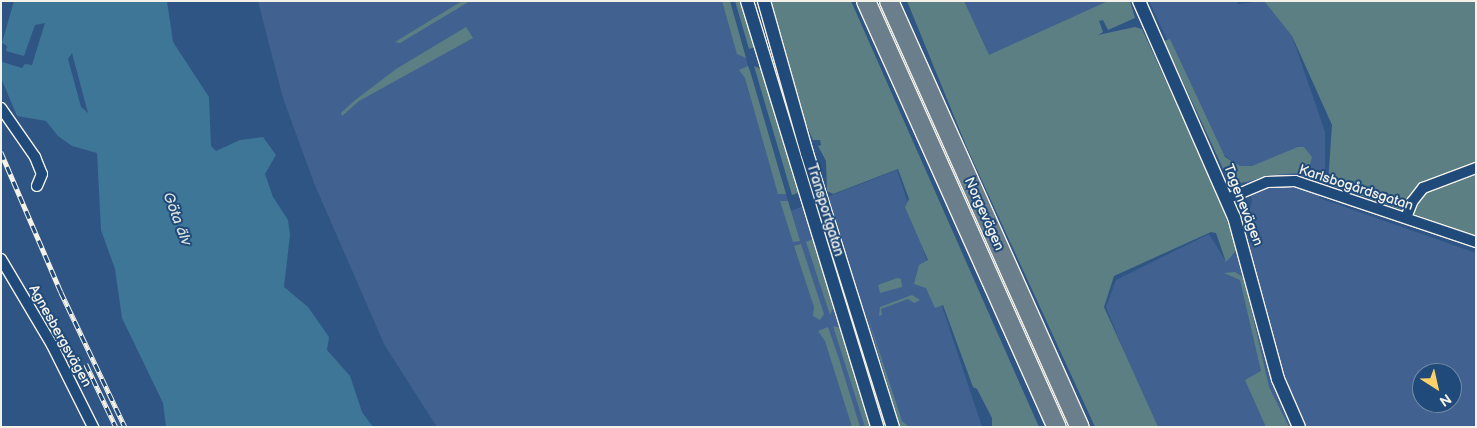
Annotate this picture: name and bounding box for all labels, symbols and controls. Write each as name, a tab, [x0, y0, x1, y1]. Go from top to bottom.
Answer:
street label: Transportgatan	[803, 162, 847, 258]
street label: Tagenevägen	[1220, 162, 1266, 248]
street label: Karlsbogårdsgatan	[1297, 162, 1415, 214]
street label: Norgevägen	[960, 175, 1008, 253]
water label: Göta älv	[159, 190, 195, 248]
street label: Agnesbergsvägen	[25, 282, 95, 390]
north arrow	[1412, 363, 1462, 413]
text: N	[1436, 390, 1455, 410]

